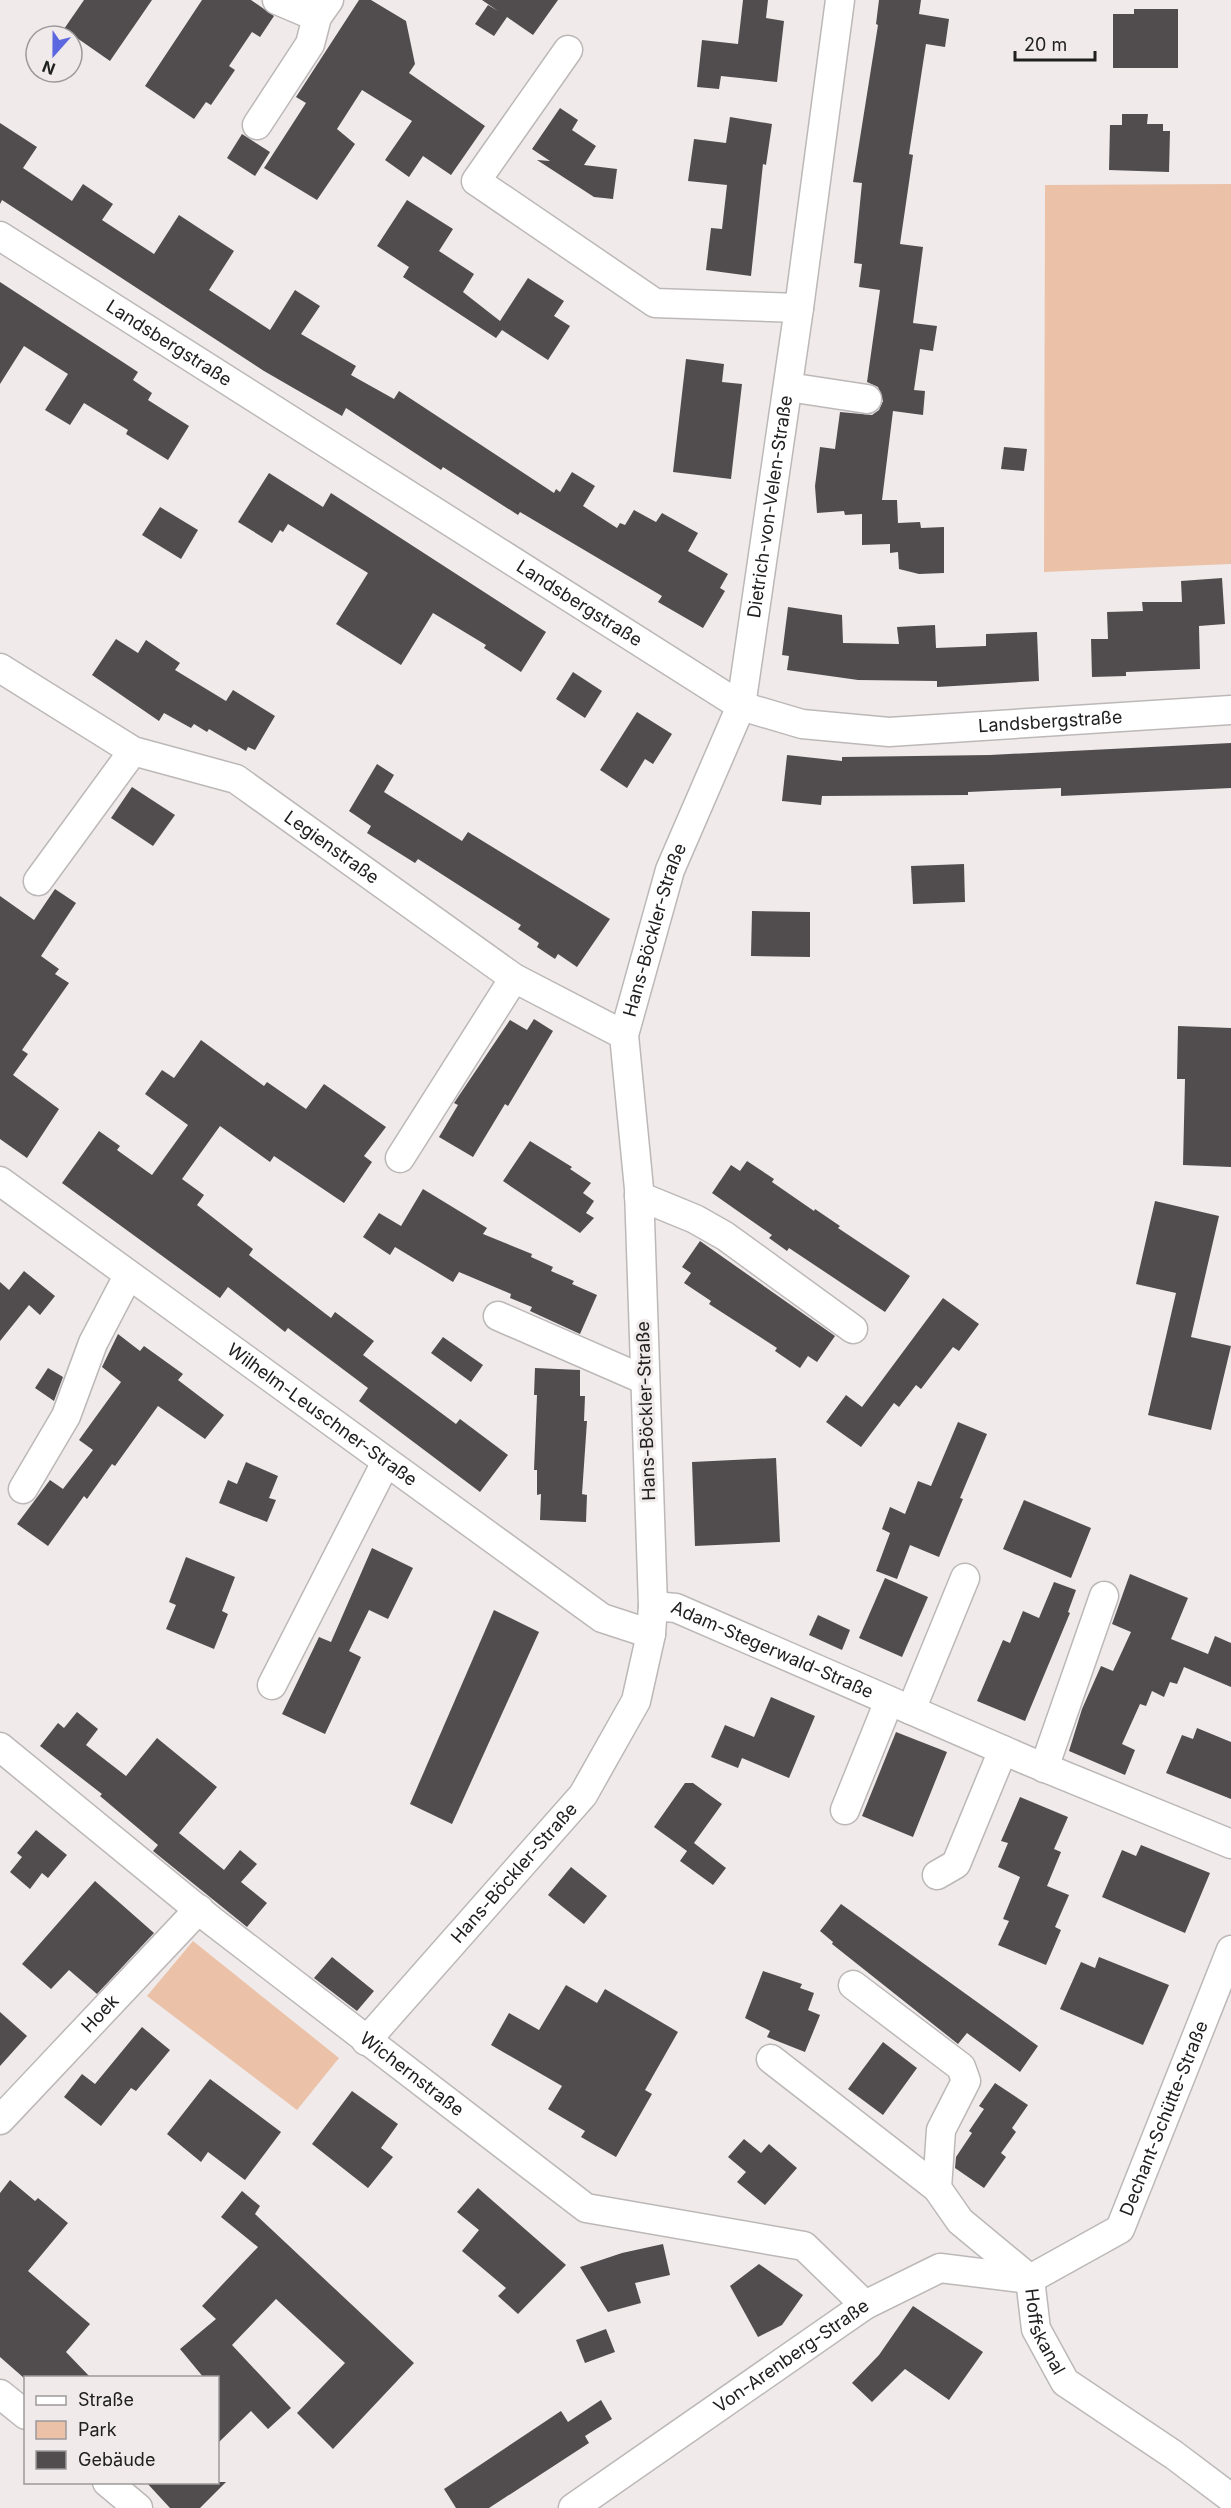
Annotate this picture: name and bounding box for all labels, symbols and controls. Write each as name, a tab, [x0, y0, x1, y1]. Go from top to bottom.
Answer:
north arrow	[24, 24, 84, 84]
scale bar	[1015, 24, 1094, 62]
text: 20 m	[1024, 34, 1067, 55]
text: N	[39, 56, 58, 80]
street label: Landsbergstraße	[103, 295, 236, 390]
street label: Dietrich-von-Velen-Straße	[743, 394, 796, 619]
street label: Landsbergstraße	[513, 555, 646, 651]
street label: Landsbergstraße	[977, 706, 1123, 736]
street label: Legienstraße	[281, 806, 383, 888]
street label: Hans-Böckler-Straße	[619, 840, 690, 1019]
street label: Hans-Böckler-Straße	[632, 1321, 659, 1501]
street label: Wilhelm-Leuschner-Straße	[223, 1339, 421, 1490]
street label: Adam-Stegerwald-Straße	[668, 1596, 877, 1702]
street label: Hans-Böckler-Straße	[446, 1798, 581, 1947]
street label: Hoek	[77, 1990, 123, 2037]
street label: Dechant-Schütte-Straße	[1115, 2018, 1212, 2219]
street label: Wichernstraße	[356, 2027, 468, 2120]
street label: Hoffskanal	[1021, 2287, 1070, 2378]
street label: Von-Arenberg-Straße	[710, 2295, 873, 2417]
legend	[24, 2376, 219, 2484]
text: Straße	[78, 2389, 134, 2410]
text: Park	[78, 2419, 117, 2440]
text: Gebäude	[78, 2449, 155, 2470]

